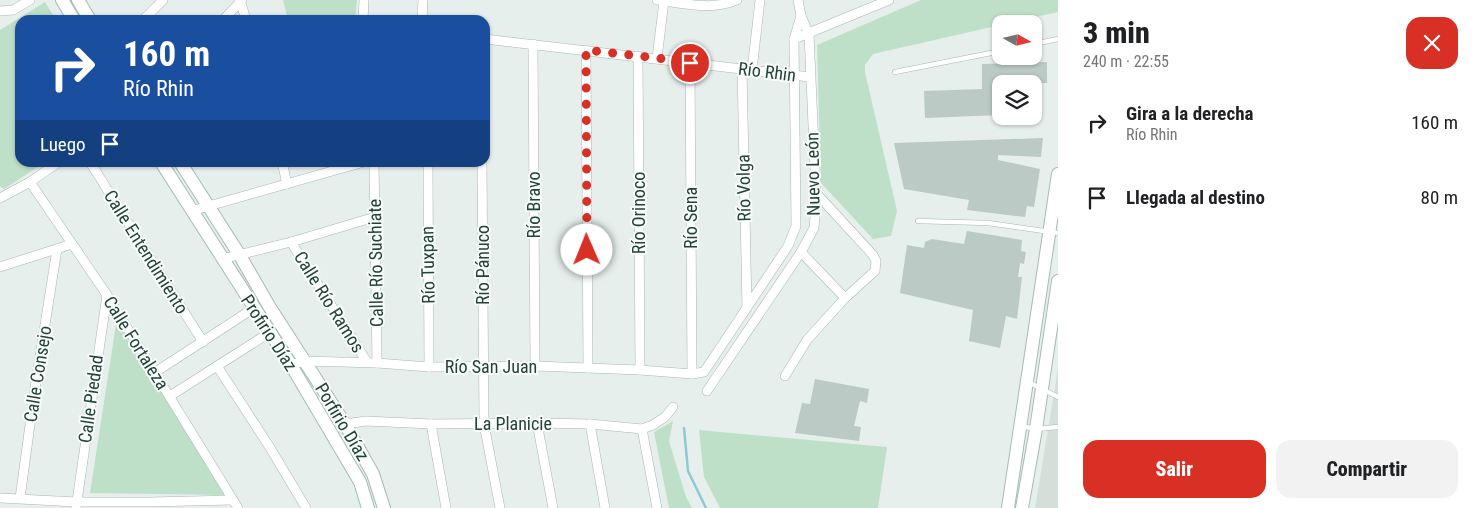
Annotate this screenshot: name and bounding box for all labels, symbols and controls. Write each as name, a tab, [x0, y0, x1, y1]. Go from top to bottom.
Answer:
north arrow	[992, 15, 1042, 65]
map controls	[992, 15, 1042, 125]
text: 3 min	[1083, 15, 1150, 50]
button: close	[1406, 17, 1458, 69]
text: 160 m	[123, 34, 210, 75]
icon: right	[40, 35, 105, 100]
pin	[669, 42, 711, 84]
icon: arrive	[676, 49, 704, 77]
text: 240 m · 22:55	[1083, 52, 1169, 71]
street label: Río Rhin	[737, 58, 797, 85]
button: layers	[992, 75, 1042, 125]
text: Río Rhin	[123, 76, 194, 101]
text: Gira a la derecha	[1126, 102, 1253, 125]
icon: right	[1083, 109, 1111, 137]
text: 160 m	[1411, 111, 1458, 134]
text: Río Rhin	[1126, 125, 1178, 144]
icon: arrive	[96, 130, 124, 158]
street label: Nuevo León	[801, 132, 824, 216]
text: Luego	[40, 133, 86, 156]
street label: Río Volga	[732, 154, 755, 222]
street label: Río Bravo	[523, 171, 544, 239]
street label: Río Orinoco	[628, 172, 649, 254]
icon: arrive	[1083, 184, 1111, 212]
street label: Calle Entendimiento	[100, 186, 193, 317]
text: Llegada al destino	[1126, 186, 1265, 209]
text: 80 m	[1421, 186, 1458, 209]
street label: Río Sena	[680, 187, 701, 249]
street label: Calle Río Suchiate	[364, 199, 387, 327]
position arrow	[560, 223, 612, 275]
street label: Río Pánuco	[472, 225, 493, 305]
street label: Río Tuxpan	[416, 226, 439, 304]
street label: Calle Río Ramos	[290, 247, 369, 356]
street label: Profirio Díaz	[237, 291, 302, 375]
street label: Calle Fortaleza	[99, 292, 173, 393]
street label: Calle Consejo	[20, 324, 55, 424]
street label: Calle Piedad	[74, 354, 107, 444]
street label: Río San Juan	[445, 356, 537, 377]
street label: Porfirio Díaz	[311, 379, 374, 465]
street label: La Planicie	[474, 413, 552, 434]
button: Salir	[1083, 440, 1266, 498]
button: Compartir	[1276, 440, 1458, 498]

